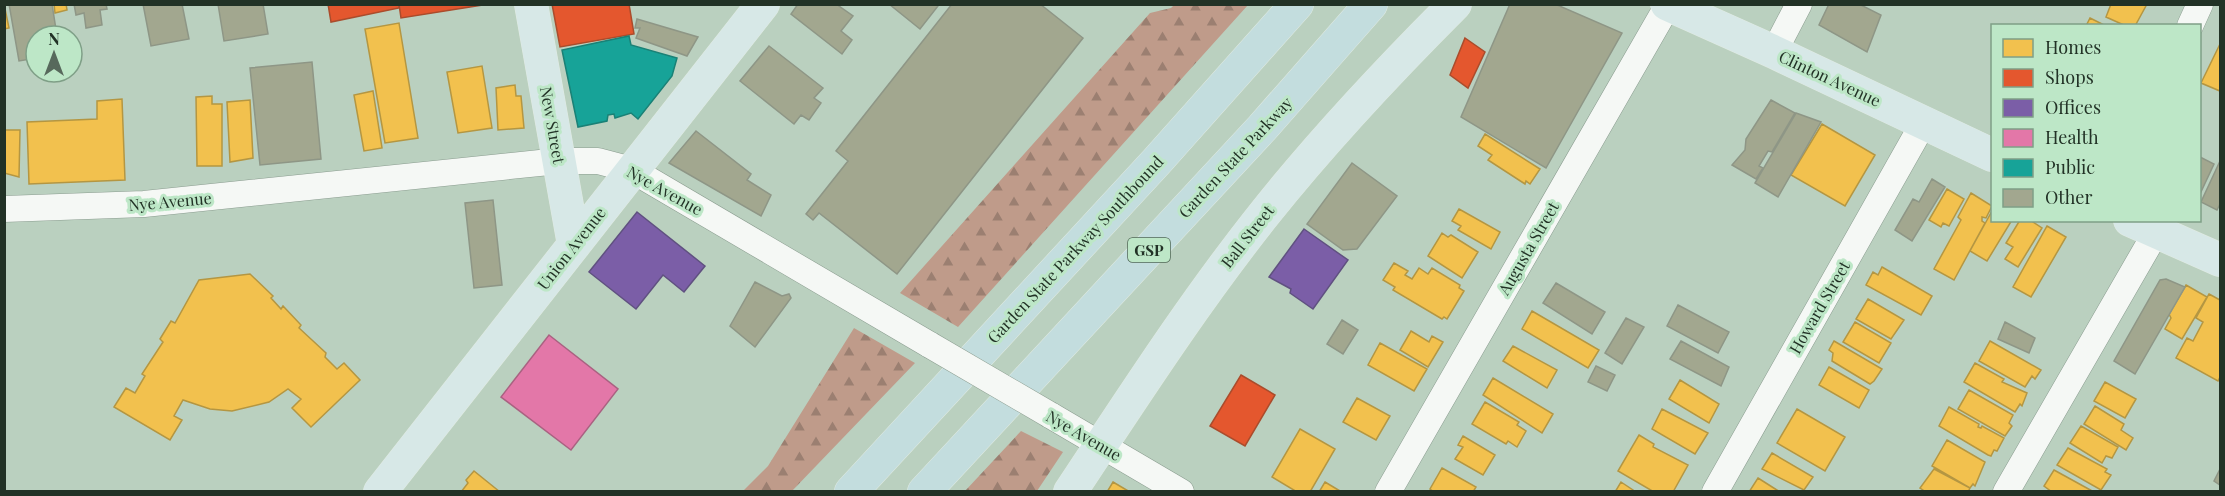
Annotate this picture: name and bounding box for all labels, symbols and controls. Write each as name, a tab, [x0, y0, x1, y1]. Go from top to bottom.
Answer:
north arrow	[24, 24, 84, 84]
legend	[1991, 24, 2201, 222]
text: N	[48, 28, 60, 49]
text: Homes	[2045, 35, 2101, 59]
street label: Clinton Avenue	[1776, 45, 1884, 111]
text: Shops	[2045, 65, 2094, 89]
street label: New Street	[536, 85, 570, 166]
street label: Garden State Parkway	[1173, 92, 1297, 222]
text: Offices	[2045, 95, 2101, 119]
text: Health	[2045, 125, 2099, 149]
street label: Garden State Parkway Southbound	[982, 151, 1168, 347]
text: Public	[2045, 155, 2095, 179]
street label: Nye Avenue	[623, 161, 707, 219]
text: Other	[2045, 185, 2092, 209]
street label: Nye Avenue	[128, 187, 212, 215]
street label: Augusta Street	[1492, 197, 1563, 299]
street label: Ball Street	[1216, 200, 1278, 272]
street label: Union Avenue	[532, 202, 610, 294]
road number: GSP	[1128, 238, 1170, 262]
street label: Howard Street	[1784, 257, 1854, 357]
street label: Nye Avenue	[1043, 405, 1125, 465]

